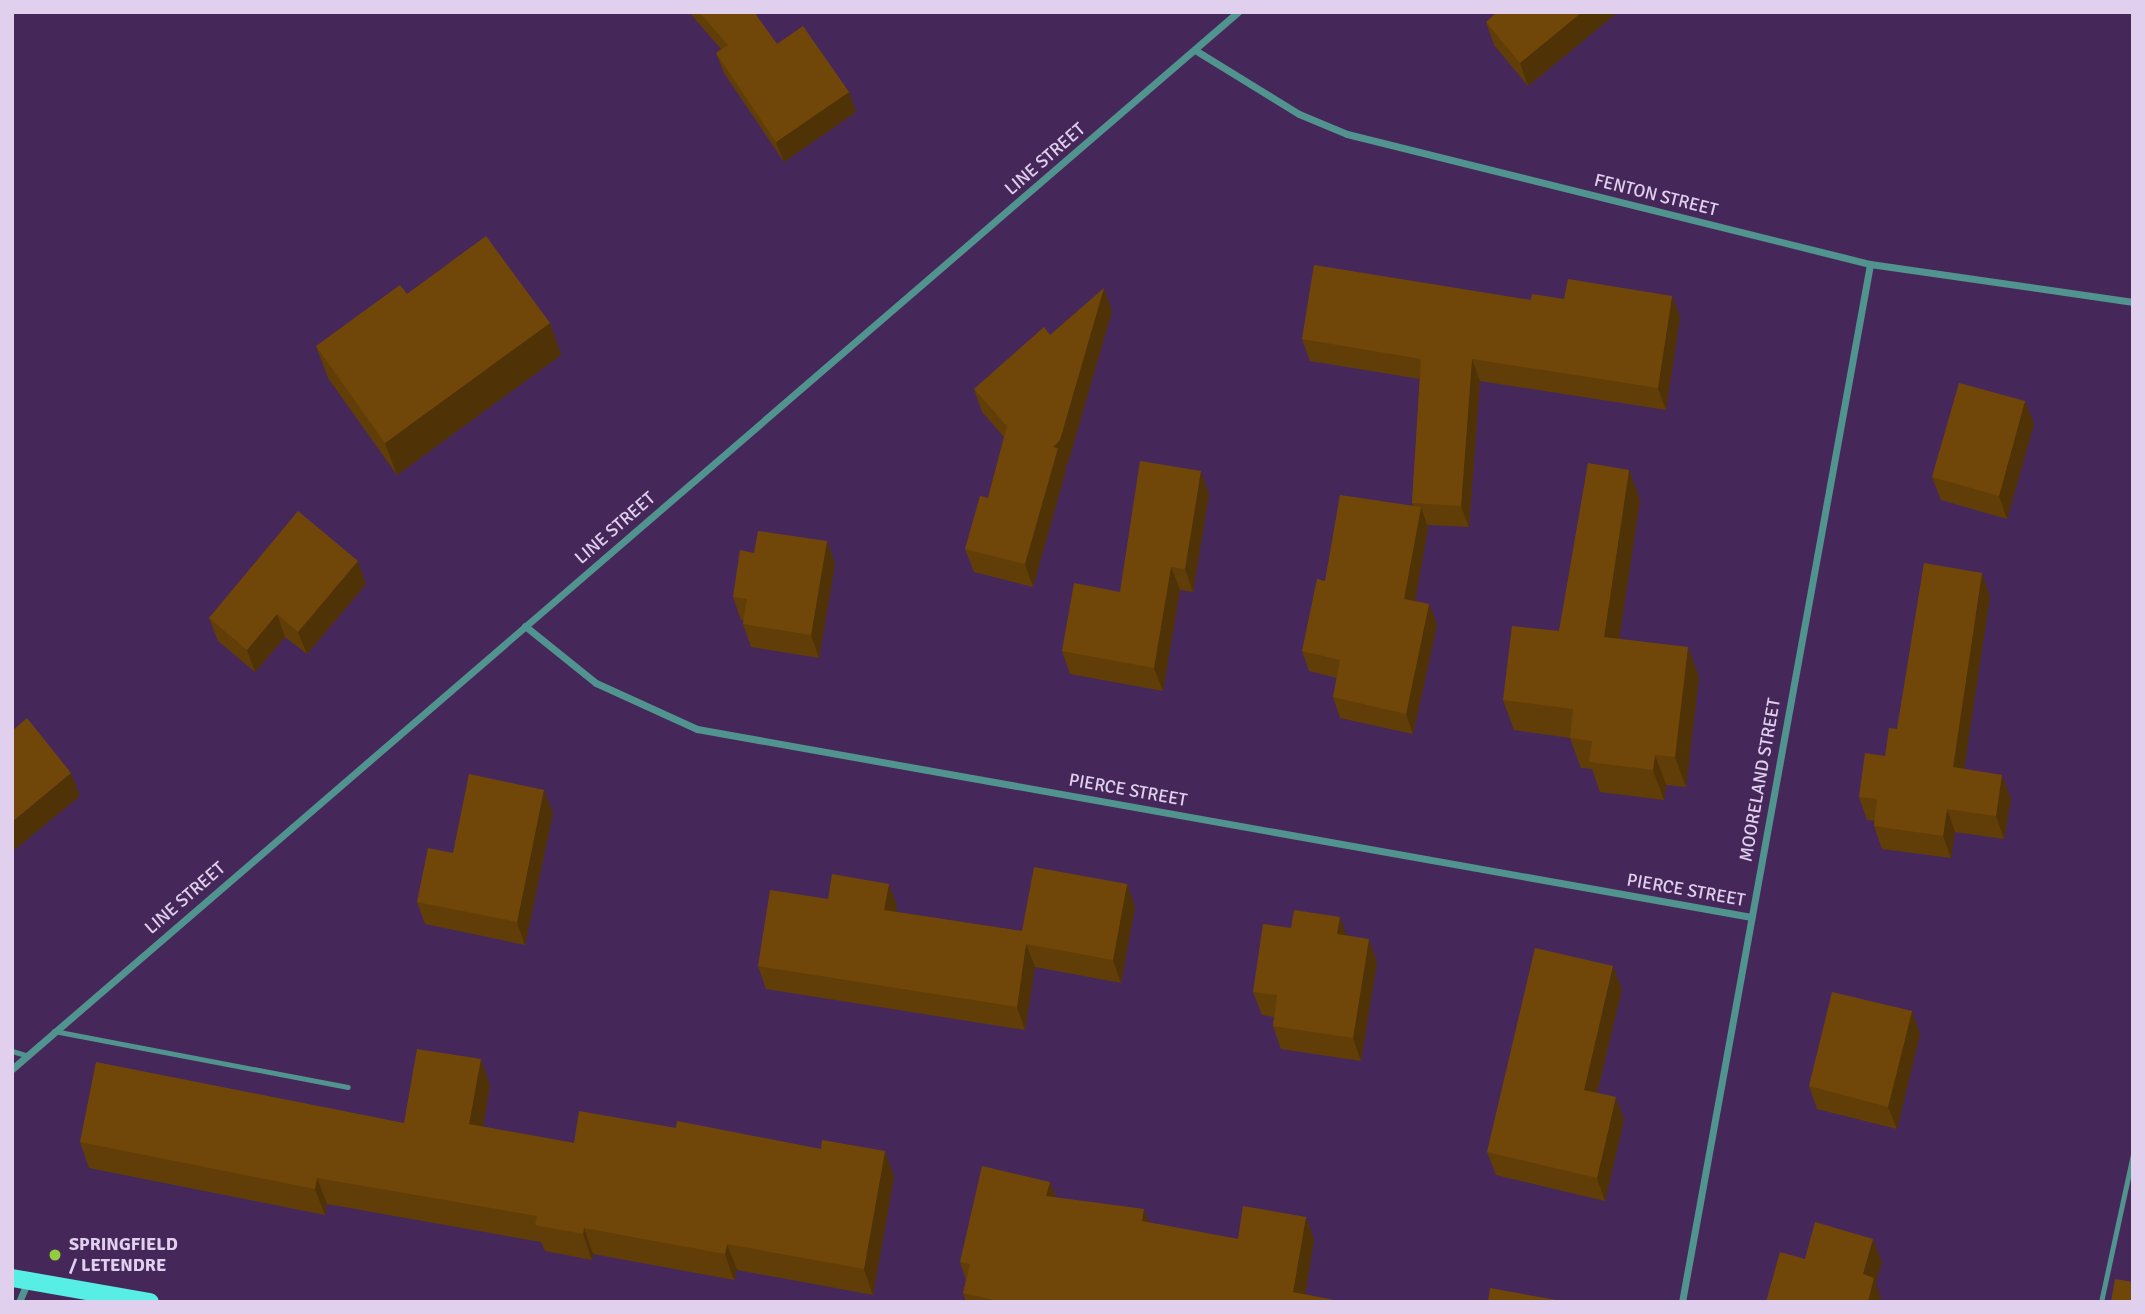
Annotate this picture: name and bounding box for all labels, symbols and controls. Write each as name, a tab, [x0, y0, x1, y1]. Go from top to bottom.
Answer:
street label: LINE STREET	[1000, 118, 1090, 200]
street label: FENTON STREET	[1592, 169, 1720, 221]
street label: LINE STREET	[570, 487, 660, 569]
street label: MOORELAND STREET	[1735, 697, 1785, 863]
street label: PIERCE STREET	[1067, 769, 1189, 811]
street label: LINE STREET	[140, 857, 230, 939]
street label: PIERCE STREET	[1625, 869, 1747, 911]
place label: SPRINGFIELD / LETENDRE	[69, 1234, 178, 1276]
marker: SPRINGFIELD / LETENDRE	[47, 1247, 63, 1263]

